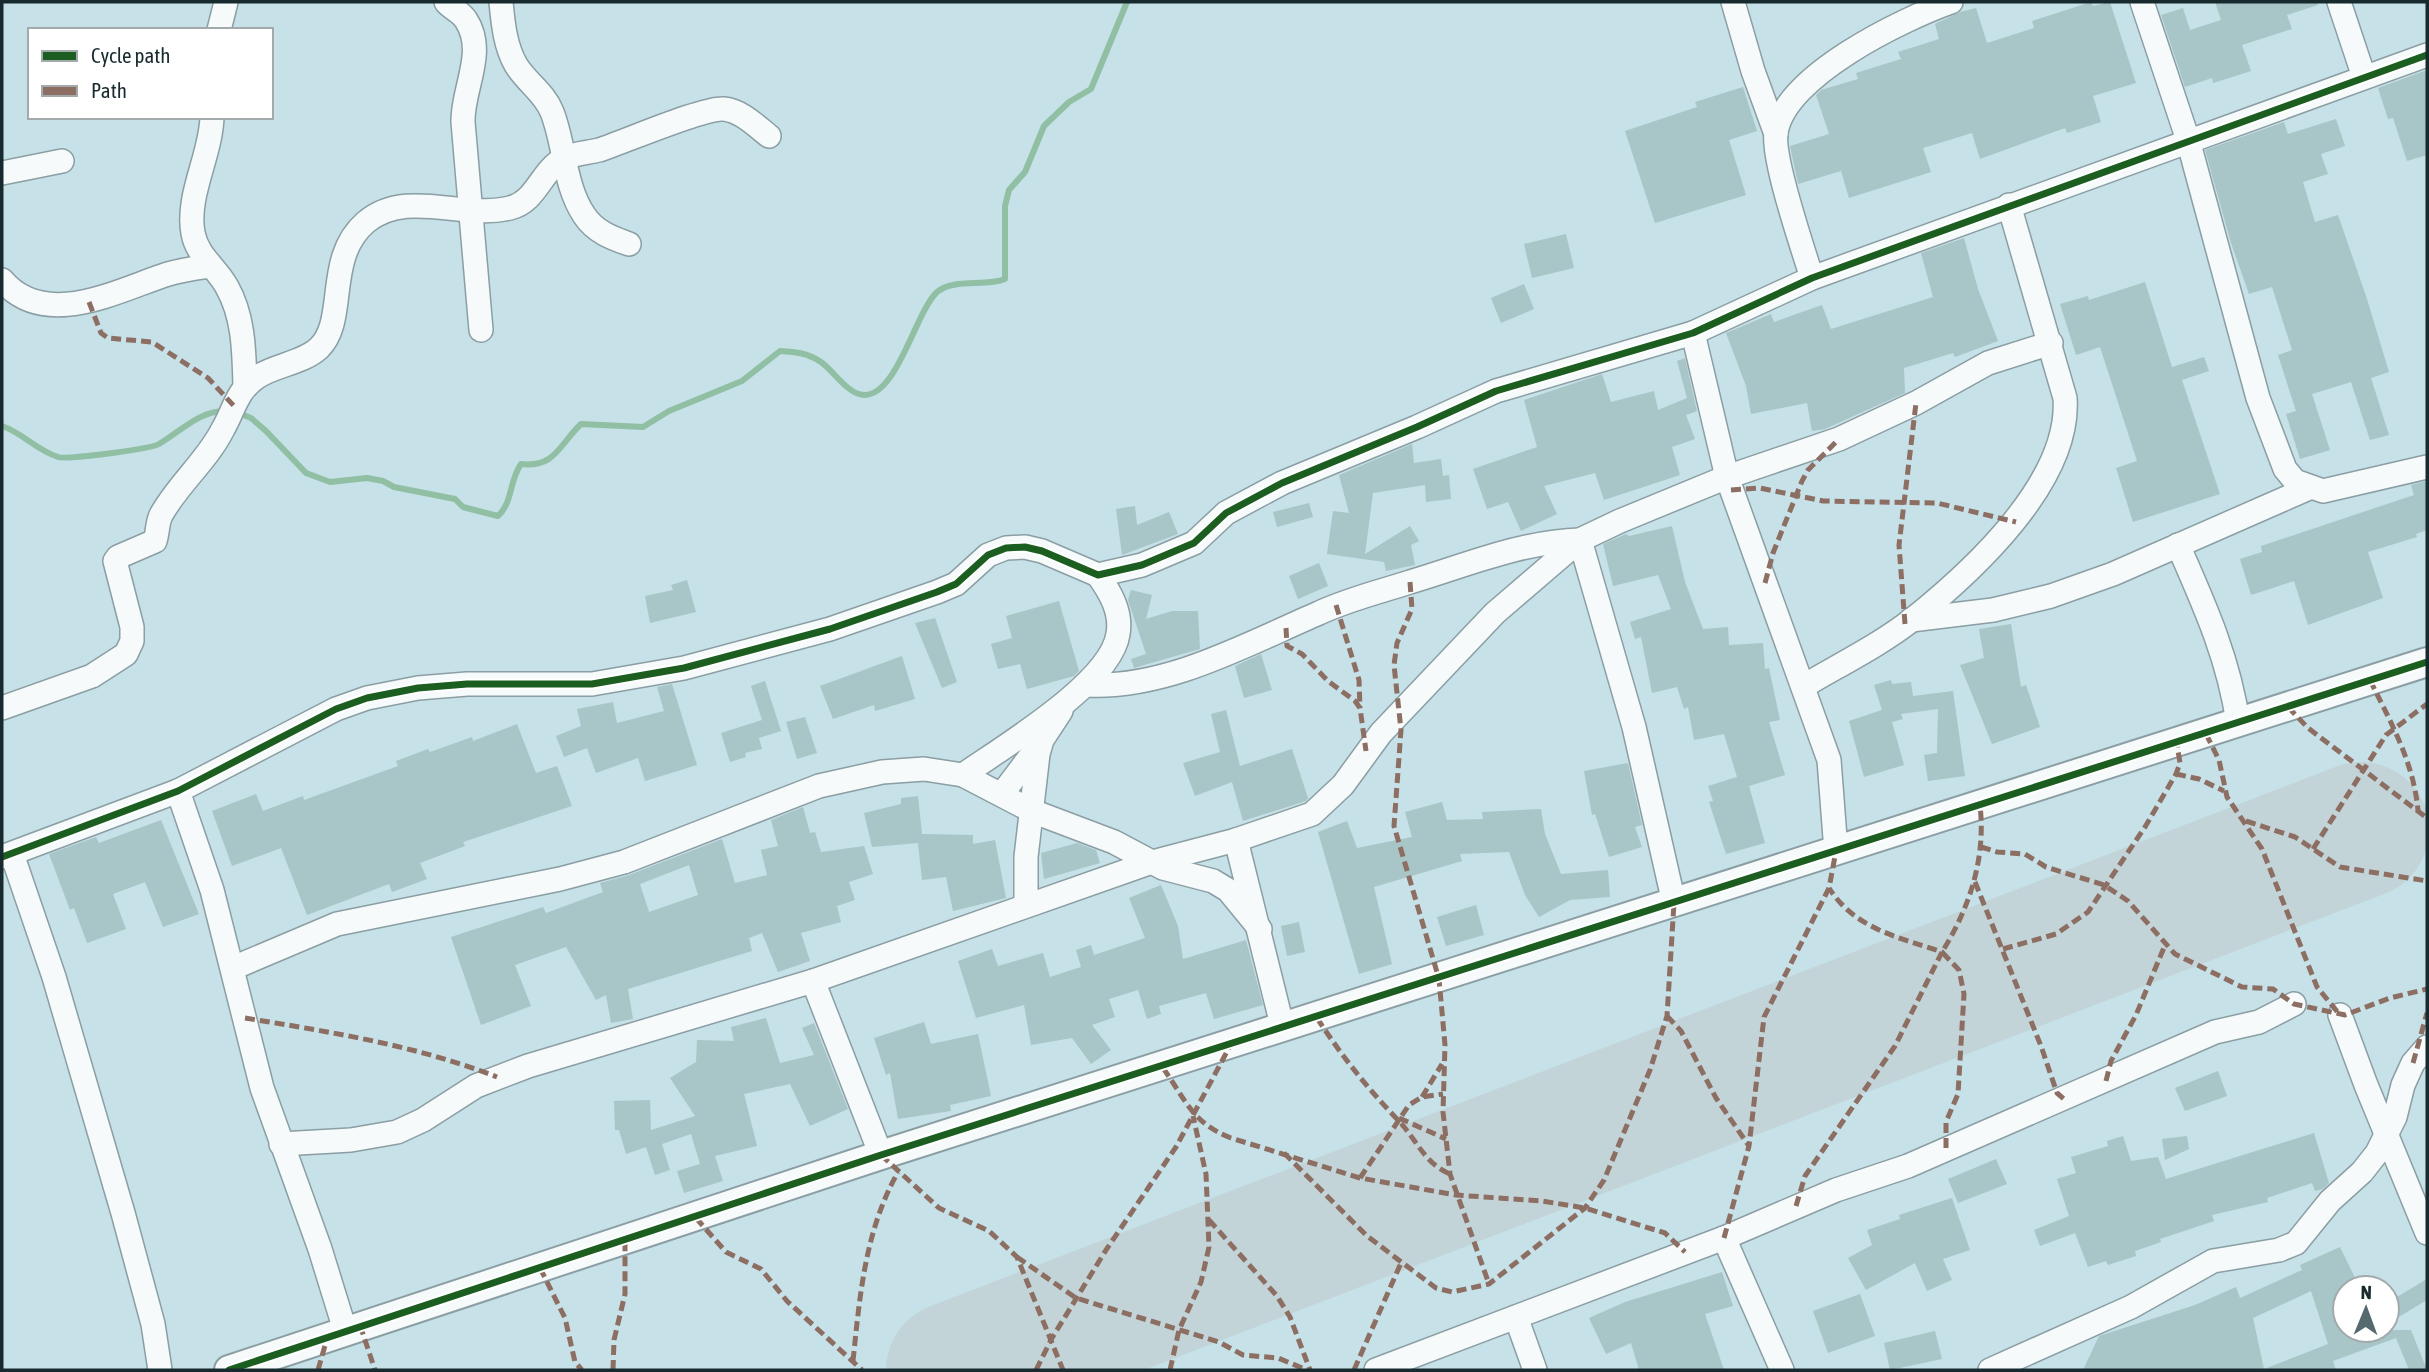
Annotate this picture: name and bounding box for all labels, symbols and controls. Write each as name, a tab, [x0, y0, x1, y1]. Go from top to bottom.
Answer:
legend	[28, 28, 273, 119]
text: Cycle path	[91, 43, 170, 67]
text: Path	[91, 78, 127, 102]
north arrow	[2331, 1274, 2401, 1344]
text: N	[2360, 1281, 2372, 1303]

